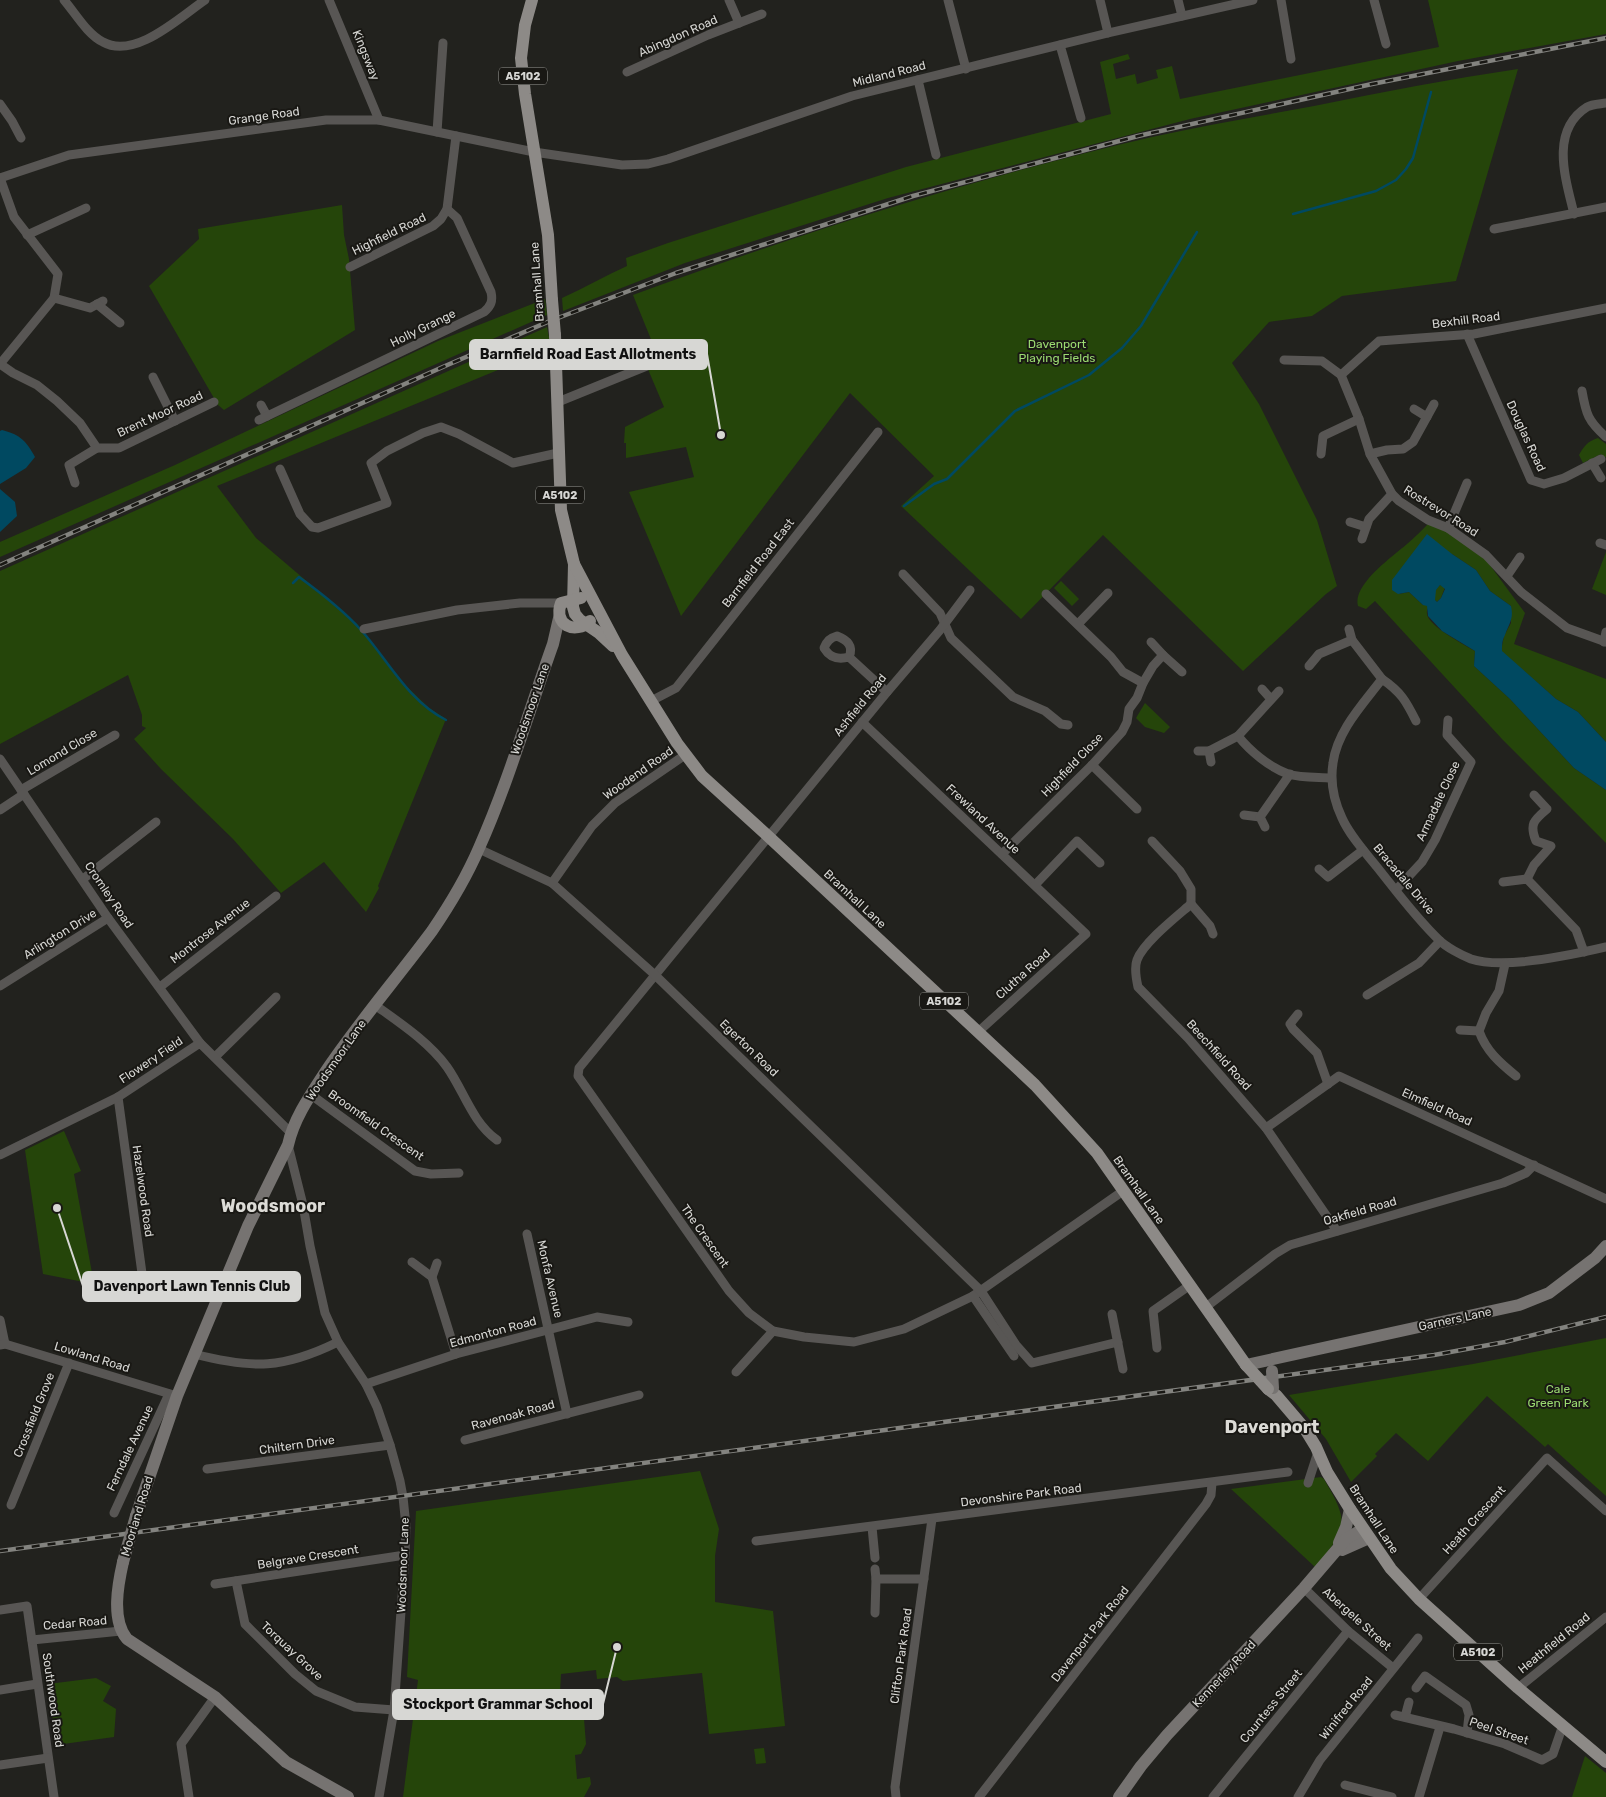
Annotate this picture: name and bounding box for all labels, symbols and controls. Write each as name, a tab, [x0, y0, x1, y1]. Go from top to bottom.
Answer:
street label: Abingdon Road	[636, 12, 720, 60]
street label: Kingsway	[350, 28, 383, 83]
street label: Midland Road	[851, 58, 927, 90]
road number: A5102	[499, 68, 547, 84]
street label: Grange Road	[227, 104, 301, 128]
street label: Highfield Road	[350, 210, 428, 258]
street label: Bramhall Lane	[527, 241, 547, 322]
street label: Holly Grange	[388, 306, 458, 350]
street label: Bexhill Road	[1431, 309, 1501, 331]
park label: Davenport Playing Fields	[1019, 337, 1095, 365]
callout: Barnfield Road East Allotments	[470, 340, 707, 369]
text: Barnfield Road East Allotments	[480, 346, 697, 363]
street label: Brent Moor Road	[115, 388, 205, 440]
street label: Douglas Road	[1503, 398, 1549, 474]
street label: Rostrevor Road	[1401, 482, 1481, 540]
road number: A5102	[536, 486, 584, 504]
street label: Barnfield Road East	[719, 516, 797, 610]
street label: Woodsmoor Lane	[508, 661, 552, 756]
street label: Ashfield Road	[831, 671, 889, 739]
street label: Lomond Close	[25, 725, 100, 778]
street label: Highfield Close	[1038, 730, 1106, 800]
street label: Woodend Road	[600, 744, 676, 802]
street label: Armadale Close	[1413, 758, 1463, 843]
street label: Frewland Avenue	[943, 781, 1023, 857]
street label: Bracadale Drive	[1370, 841, 1438, 917]
street label: Cromley Road	[82, 859, 136, 931]
street label: Bramhall Lane	[821, 867, 889, 932]
street label: Montrose Avenue	[167, 895, 253, 966]
street label: Arlington Drive	[21, 906, 99, 962]
street label: Clutha Road	[993, 946, 1053, 1002]
road number: A5102	[920, 992, 968, 1009]
street label: Woodsmoor Lane	[303, 1017, 369, 1103]
street label: Egerton Road	[717, 1017, 781, 1079]
street label: Beechfield Road	[1184, 1017, 1254, 1093]
street label: Flowery Field	[117, 1034, 185, 1086]
street label: Elmfield Road	[1400, 1085, 1474, 1129]
street label: Broomfield Crescent	[325, 1087, 427, 1163]
street label: Hazelwood Road	[130, 1144, 156, 1238]
street label: Bramhall Lane	[1110, 1153, 1168, 1227]
street label: Oakfield Road	[1322, 1194, 1398, 1228]
district label: Woodsmoor	[221, 1195, 325, 1217]
street label: The Crescent	[678, 1202, 732, 1271]
street label: Monfa Avenue	[534, 1239, 566, 1320]
callout: Davenport Lawn Tennis Club	[83, 1272, 300, 1301]
text: Davenport Lawn Tennis Club	[94, 1278, 291, 1295]
street label: Garners Lane	[1417, 1304, 1493, 1334]
street label: Edmonton Road	[448, 1314, 538, 1350]
street label: Lowland Road	[53, 1339, 131, 1375]
street label: Crossfield Grove	[11, 1370, 58, 1459]
park label: Cale Green Park	[1527, 1382, 1589, 1410]
street label: Ravenoak Road	[470, 1397, 556, 1433]
street label: Ferndale Avenue	[104, 1402, 156, 1493]
district label: Davenport	[1225, 1416, 1319, 1438]
street label: Chiltern Drive	[258, 1433, 336, 1457]
street label: Moorland Road	[118, 1474, 156, 1558]
street label: Devonshire Park Road	[960, 1481, 1082, 1509]
street label: Bramhall Lane	[1346, 1482, 1402, 1557]
street label: Heath Crescent	[1440, 1483, 1509, 1557]
street label: Woodsmoor Lane	[394, 1517, 412, 1613]
street label: Belgrave Crescent	[256, 1542, 360, 1572]
street label: Davenport Park Road	[1048, 1583, 1132, 1685]
street label: Abergele Street	[1320, 1585, 1394, 1654]
street label: Clifton Park Road	[887, 1607, 915, 1705]
street label: Heathfield Road	[1515, 1610, 1593, 1676]
street label: Cedar Road	[42, 1613, 108, 1633]
street label: Torquay Grove	[258, 1619, 326, 1683]
street label: Kennerley Road	[1189, 1638, 1259, 1710]
road number: A5102	[1454, 1644, 1502, 1660]
street label: Southwood Road	[39, 1652, 67, 1748]
street label: Countess Street	[1237, 1666, 1305, 1746]
street label: Winifred Road	[1316, 1674, 1376, 1742]
callout: Stockport Grammar School	[393, 1690, 603, 1719]
text: Stockport Grammar School	[403, 1696, 593, 1713]
street label: Peel Street	[1468, 1714, 1531, 1748]

